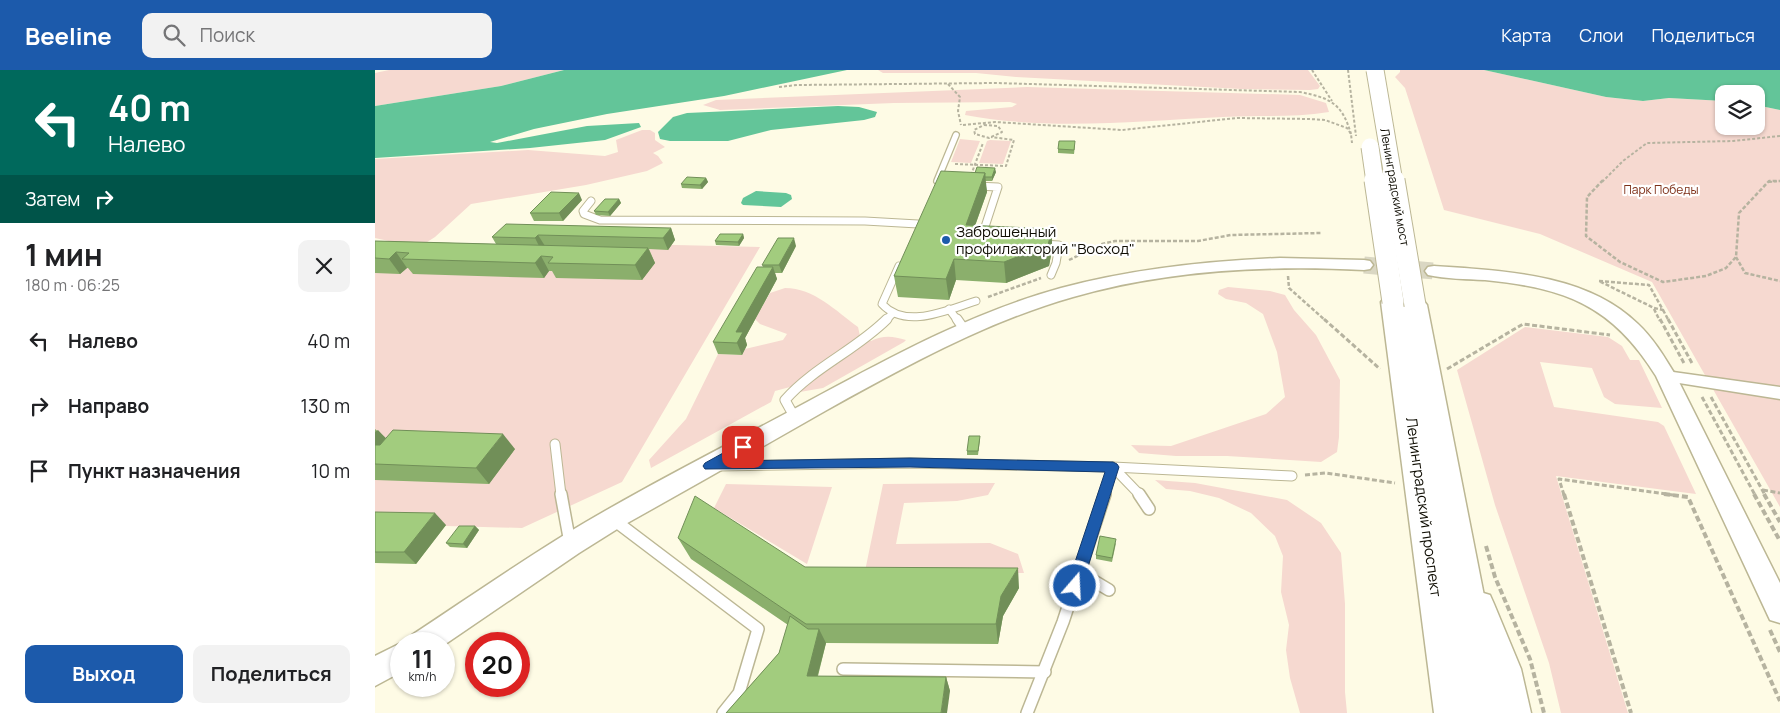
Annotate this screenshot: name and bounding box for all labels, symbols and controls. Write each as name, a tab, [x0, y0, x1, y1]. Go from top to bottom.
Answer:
search box	[142, 13, 492, 58]
text: Beeline	[25, 19, 112, 52]
icon: search	[160, 21, 188, 49]
text: Поиск	[200, 22, 255, 48]
text: Карта	[1501, 23, 1551, 47]
text: Слои	[1579, 23, 1623, 47]
text: Поделиться	[1651, 23, 1755, 47]
text: 40 m	[108, 84, 191, 132]
map controls	[1715, 85, 1765, 135]
button: layers	[1715, 85, 1765, 135]
icon: left	[25, 90, 90, 155]
street label: Ленинградский мост	[1376, 127, 1414, 247]
text: Налево	[108, 129, 186, 159]
park label: Парк Победы	[1623, 181, 1699, 198]
icon: right	[90, 185, 118, 213]
text: Затем	[25, 186, 80, 212]
place label: Заброшенный профилакторий "Восход"	[956, 221, 1135, 259]
text: 1 мин	[25, 234, 103, 275]
marker: Заброшенный профилакторий "Восход"	[940, 234, 952, 246]
button: close	[298, 240, 350, 292]
text: 180 m · 06:25	[25, 274, 120, 296]
icon: left	[25, 327, 53, 355]
text: Налево	[68, 328, 138, 354]
text: 40 m	[307, 328, 350, 354]
icon: right	[25, 392, 53, 420]
text: Направо	[68, 393, 149, 419]
text: 130 m	[301, 393, 350, 419]
street label: Ленинградский проспект	[1401, 416, 1447, 599]
pin	[722, 426, 764, 468]
icon: arrive	[729, 433, 757, 461]
icon: arrive	[25, 457, 53, 485]
text: Пункт назначения	[68, 458, 241, 484]
text: 10 m	[311, 458, 350, 484]
position arrow	[1048, 559, 1100, 611]
speed limit sign: 20	[465, 632, 530, 697]
text: 11	[412, 641, 433, 676]
button: Выход	[25, 645, 183, 703]
button: Поделиться	[193, 645, 350, 703]
text: km/h	[409, 668, 436, 685]

